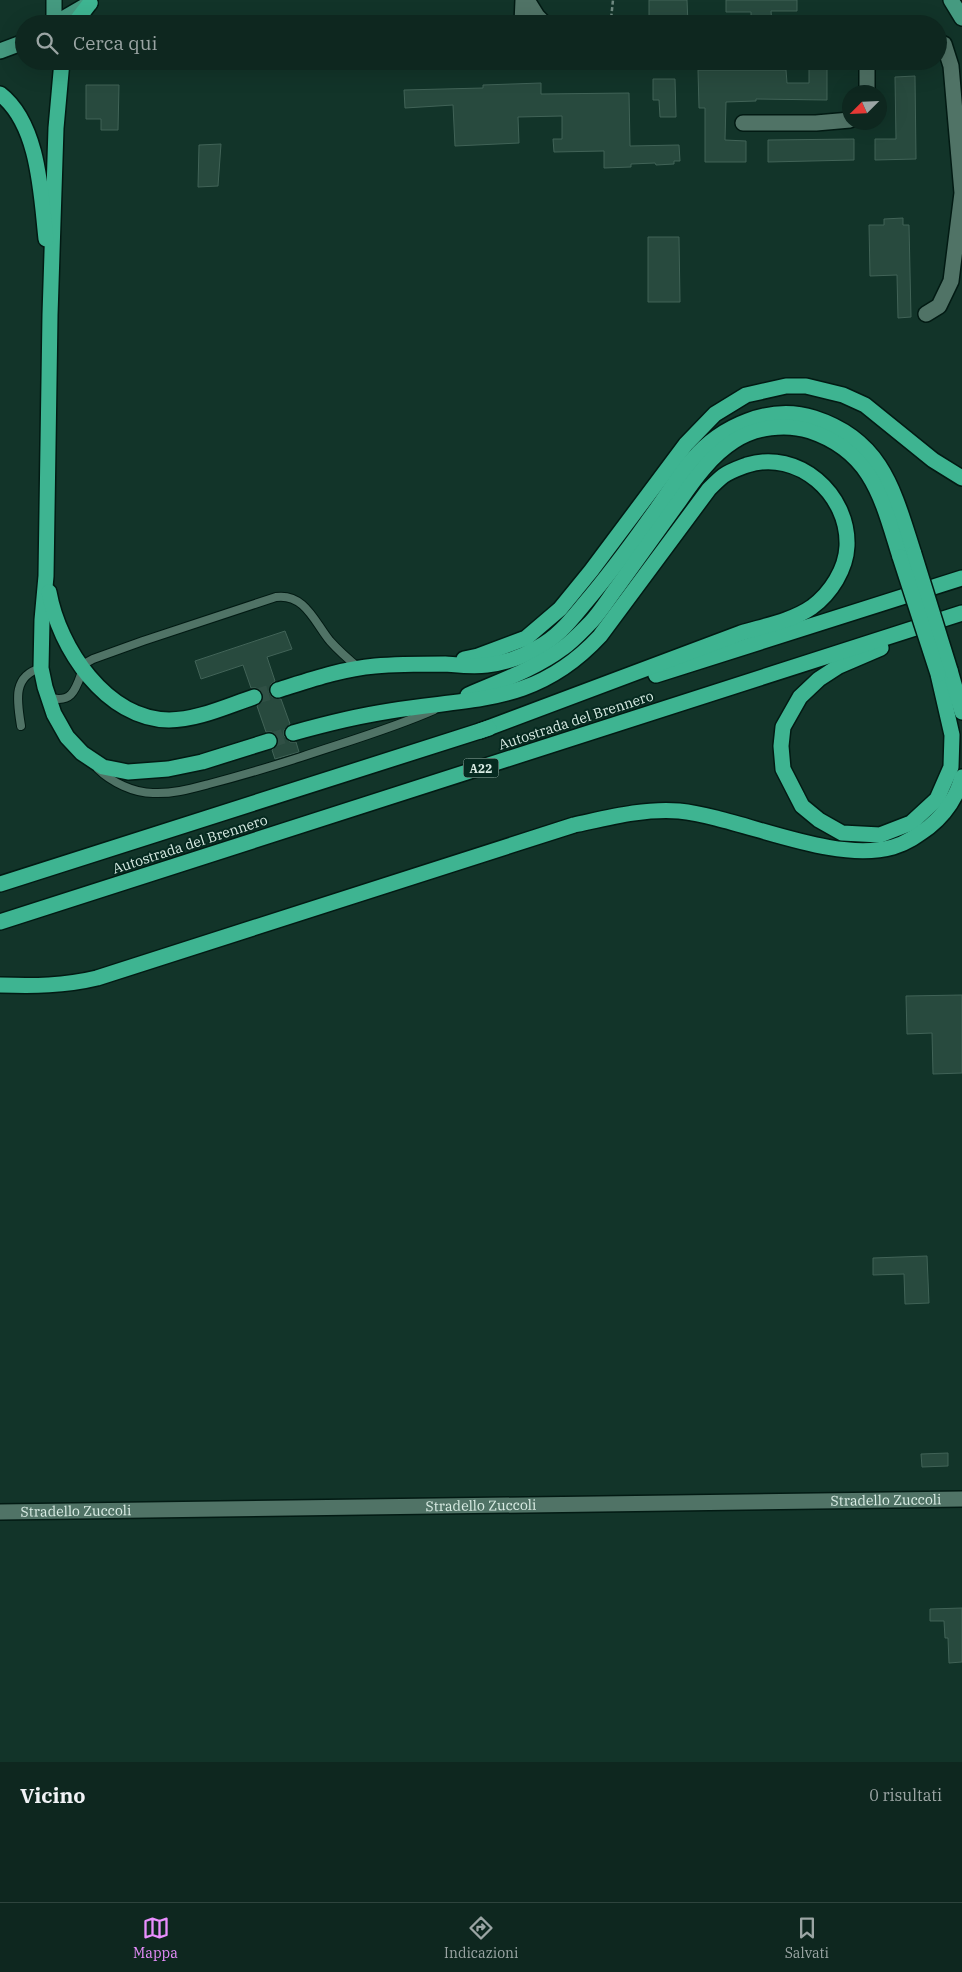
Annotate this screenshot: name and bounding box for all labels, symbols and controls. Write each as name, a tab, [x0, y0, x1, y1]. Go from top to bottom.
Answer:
search box	[15, 15, 947, 70]
icon: search	[33, 29, 61, 57]
text: Cerca qui	[73, 31, 157, 55]
north arrow	[842, 85, 887, 130]
street label: Autostrada del Brennero	[496, 686, 656, 754]
road number: A22	[464, 758, 498, 778]
street label: Autostrada del Brennero	[110, 810, 270, 878]
street label: Stradello Zuccoli	[830, 1490, 941, 1510]
street label: Stradello Zuccoli	[425, 1496, 537, 1515]
street label: Stradello Zuccoli	[20, 1501, 132, 1521]
text: Vicino	[20, 1781, 86, 1809]
text: 0 risultati	[869, 1785, 942, 1805]
tab: Mappa	[133, 1914, 178, 1962]
tab: Indicazioni	[444, 1914, 518, 1962]
tab: Salvati	[785, 1914, 829, 1962]

